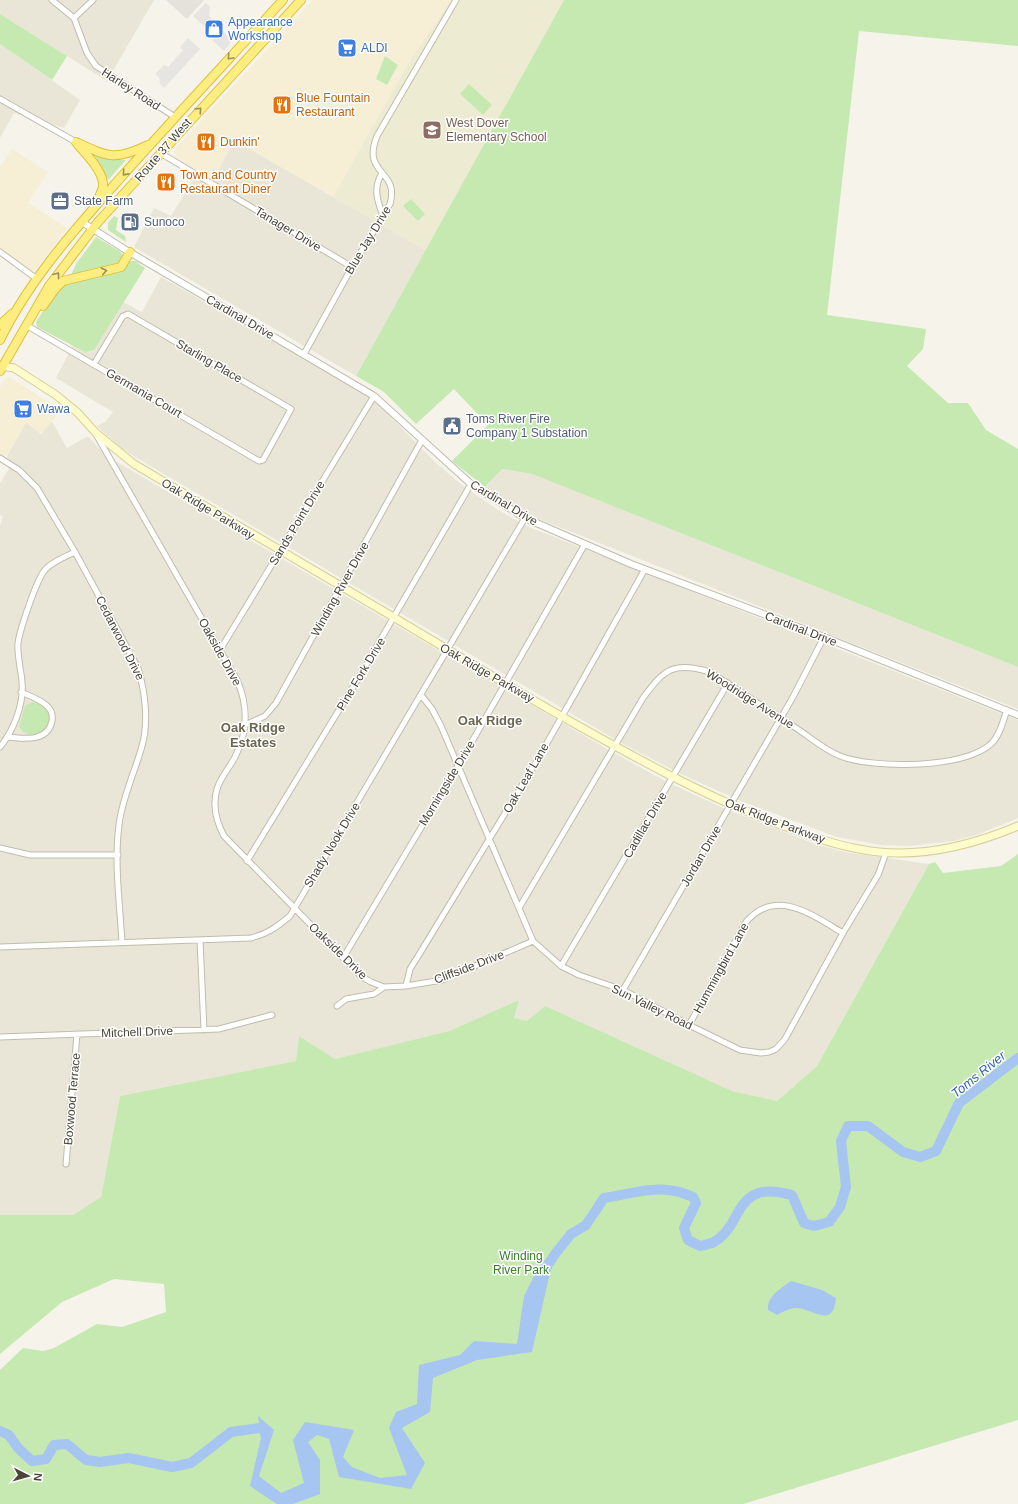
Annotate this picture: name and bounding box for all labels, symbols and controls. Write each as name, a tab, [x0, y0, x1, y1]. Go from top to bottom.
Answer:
place label: Appearance Workshop	[228, 15, 293, 43]
shop icon: Appearance Workshop	[203, 18, 225, 40]
supermarket icon: ALDI	[336, 37, 358, 59]
place label: ALDI	[361, 41, 388, 55]
one-way arrow	[228, 52, 235, 60]
street label: Harley Road	[99, 65, 163, 113]
place label: Blue Fountain Restaurant	[296, 91, 370, 119]
restaurant icon: Blue Fountain Restaurant	[271, 94, 293, 116]
one-way arrow	[194, 107, 202, 115]
street label: Route 37 West	[132, 115, 195, 184]
place label: West Dover Elementary School	[446, 116, 547, 144]
school or university icon: West Dover Elementary School	[421, 119, 443, 141]
restaurant icon: Dunkin'	[195, 131, 217, 153]
place label: Dunkin'	[220, 135, 260, 149]
one-way arrow	[122, 168, 129, 176]
place label: Town and Country Restaurant Diner	[180, 168, 277, 196]
restaurant icon: Town and Country Restaurant Diner	[155, 171, 177, 193]
office icon: State Farm	[49, 190, 71, 212]
place label: State Farm	[74, 194, 133, 208]
street label: Blue Jay Drive	[342, 203, 394, 277]
street label: Tanager Drive	[252, 204, 324, 254]
fuel station icon: Sunoco	[119, 211, 141, 233]
place label: Sunoco	[144, 215, 185, 229]
one-way arrow	[101, 268, 107, 276]
one-way arrow	[53, 273, 60, 280]
street label: Cardinal Drive	[204, 292, 277, 342]
street label: Starling Place	[173, 336, 245, 386]
street label: Germania Court	[104, 366, 185, 421]
supermarket icon: Wawa	[12, 398, 34, 420]
place label: Wawa	[37, 402, 70, 416]
place label: Toms River Fire Company 1 Substation	[466, 412, 587, 440]
public building icon: Toms River Fire Company 1 Substation	[441, 415, 463, 437]
street label: Oak Ridge Parkway	[159, 476, 257, 542]
street label: Cardinal Drive	[468, 477, 540, 529]
street label: Sands Point Drive	[266, 478, 328, 568]
street label: Winding River Drive	[308, 539, 372, 639]
street label: Cedarwood Drive	[93, 594, 147, 683]
street label: Cardinal Drive	[763, 609, 839, 649]
street label: Oakside Drive	[196, 616, 245, 689]
street label: Pine Fork Drive	[334, 635, 388, 713]
street label: Oak Ridge Parkway	[438, 640, 536, 706]
street label: Woodridge Avenue	[703, 666, 797, 732]
district label: Oak Ridge	[458, 713, 522, 728]
district label: Oak Ridge Estates	[221, 720, 285, 750]
street label: Morningside Drive	[416, 738, 478, 828]
street label: Oak Leaf Lane	[500, 740, 552, 816]
street label: Cadillac Drive	[620, 789, 670, 861]
street label: Oak Ridge Parkway	[723, 795, 827, 847]
street label: Shady Nook Drive	[301, 800, 363, 890]
street label: Jordan Drive	[678, 823, 724, 889]
street label: Oakside Drive	[306, 920, 370, 982]
street label: Hummingbird Lane	[690, 920, 752, 1016]
street label: Cliffside Drive	[432, 947, 506, 987]
street label: Sun Valley Road	[609, 981, 695, 1033]
street label: Mitchell Drive	[101, 1024, 174, 1040]
water label: Toms River	[948, 1048, 1009, 1101]
street label: Boxwood Terrace	[61, 1052, 83, 1146]
park label: Winding River Park	[493, 1249, 550, 1277]
north arrow	[8, 1456, 48, 1496]
text: N	[32, 1472, 44, 1482]

